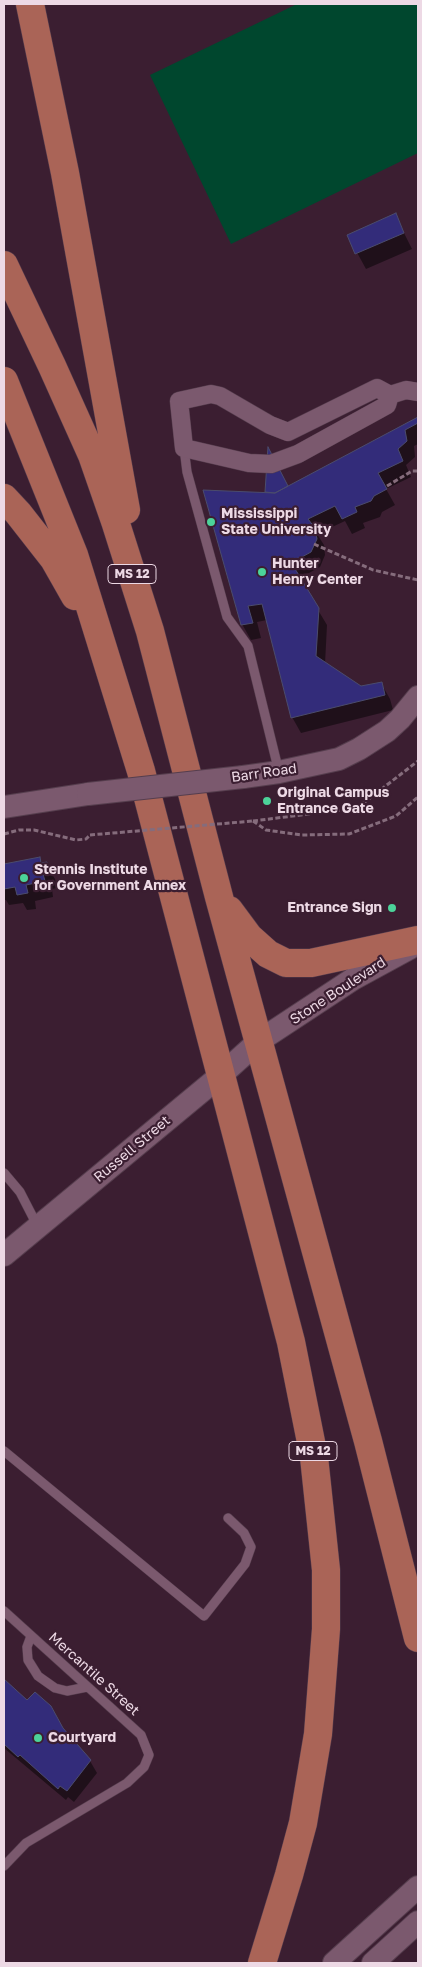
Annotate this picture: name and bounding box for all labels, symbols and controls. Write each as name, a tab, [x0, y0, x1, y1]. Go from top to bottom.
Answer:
place label: Mississippi State University	[221, 506, 331, 538]
marker: Mississippi State University	[205, 516, 217, 528]
place label: Hunter Henry Center	[272, 556, 363, 588]
road number: MS 12	[108, 564, 156, 584]
marker: Hunter Henry Center	[256, 566, 268, 578]
street label: Barr Road	[230, 760, 298, 786]
place label: Original Campus Entrance Gate	[277, 785, 389, 818]
marker: Original Campus Entrance Gate	[261, 795, 273, 807]
place label: Stennis Institute for Government Annex	[34, 862, 186, 894]
marker: Stennis Institute for Government Annex	[18, 872, 30, 884]
place label: Entrance Sign	[287, 900, 382, 916]
marker: Entrance Sign	[386, 902, 398, 914]
street label: Stone Boulevard	[287, 954, 389, 1028]
street label: Russell Street	[90, 1112, 174, 1186]
road number: MS 12	[289, 1442, 337, 1460]
street label: Mercantile Street	[45, 1629, 143, 1719]
place label: Courtyard	[48, 1730, 116, 1746]
marker: Courtyard	[32, 1732, 44, 1744]

